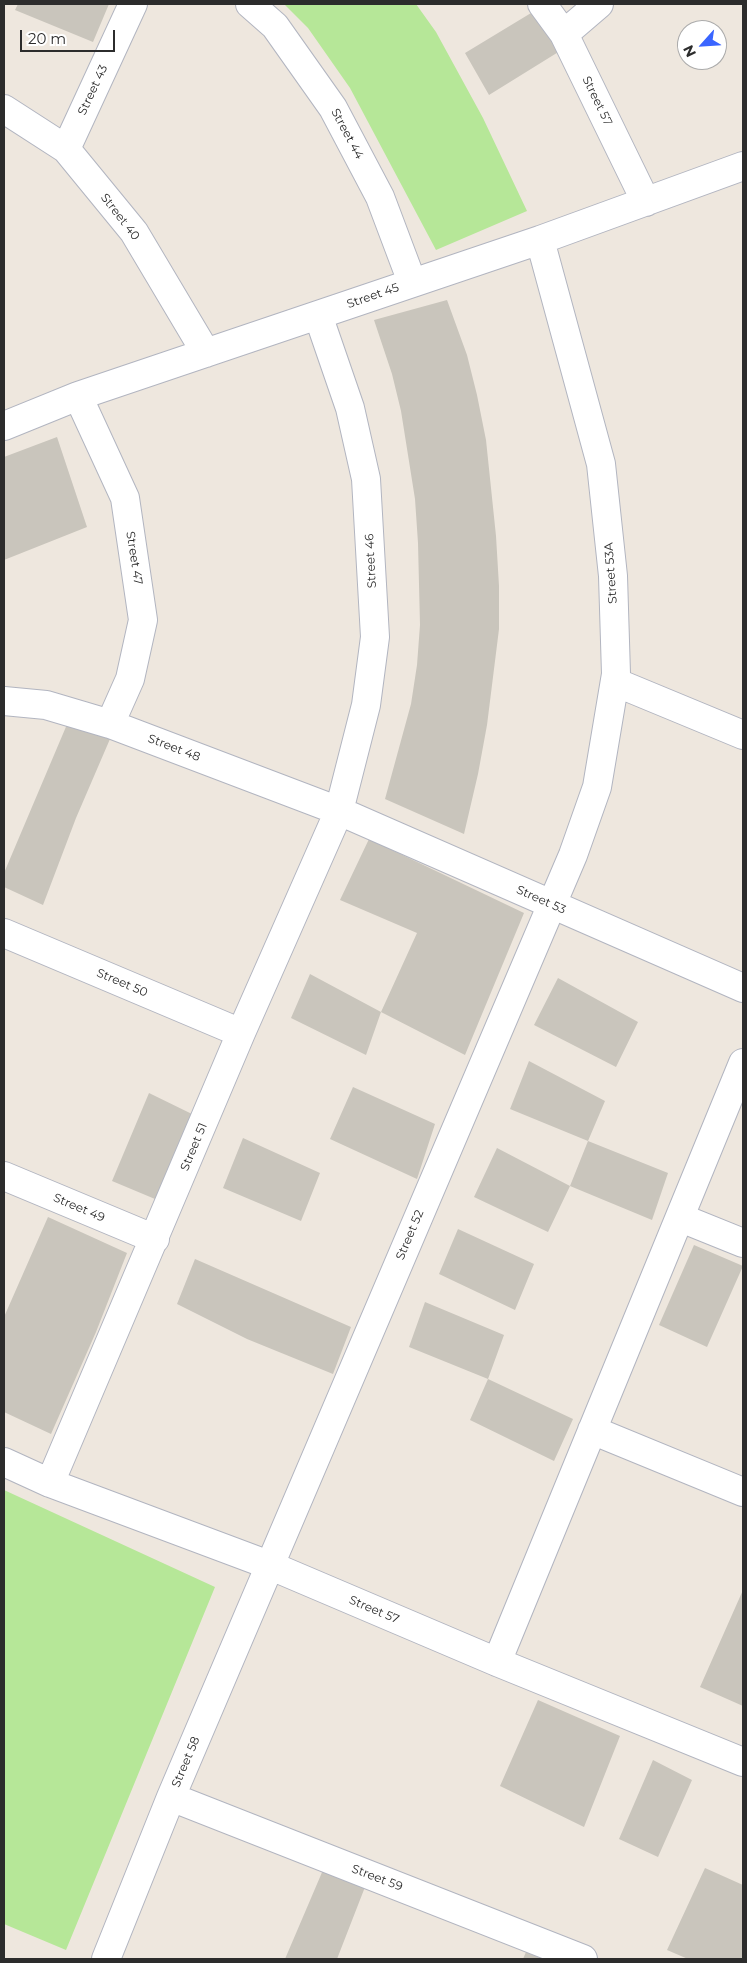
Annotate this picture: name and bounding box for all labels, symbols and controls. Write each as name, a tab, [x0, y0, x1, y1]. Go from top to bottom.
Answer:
scale bar	[22, 20, 118, 52]
north arrow	[677, 20, 727, 70]
text: 20 m	[28, 29, 66, 48]
text: N	[679, 42, 700, 60]
street label: Street 43	[75, 63, 111, 117]
street label: Street 57	[579, 74, 615, 128]
street label: Street 44	[328, 106, 366, 162]
street label: Street 40	[97, 191, 143, 243]
street label: Street 45	[345, 280, 401, 312]
street label: Street 47	[123, 530, 145, 586]
street label: Street 46	[362, 533, 380, 589]
street label: Street 53A	[602, 542, 620, 604]
street label: Street 48	[146, 731, 202, 765]
street label: Street 53	[514, 883, 568, 917]
street label: Street 50	[94, 966, 150, 1000]
street label: Street 51	[177, 1121, 211, 1173]
street label: Street 49	[51, 1191, 107, 1225]
street label: Street 52	[393, 1208, 427, 1262]
street label: Street 57	[347, 1593, 401, 1627]
street label: Street 58	[169, 1734, 203, 1790]
street label: Street 59	[349, 1862, 405, 1894]

